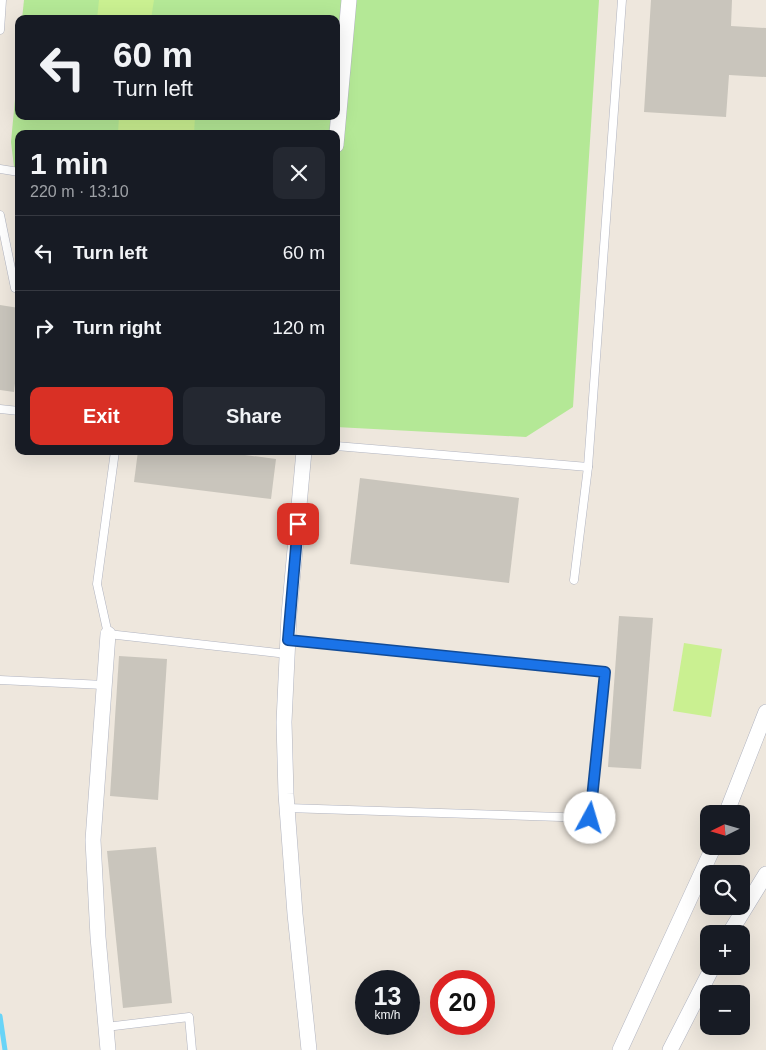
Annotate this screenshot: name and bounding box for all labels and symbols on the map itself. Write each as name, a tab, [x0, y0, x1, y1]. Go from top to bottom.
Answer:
pin	[277, 503, 319, 545]
position arrow	[563, 791, 615, 843]
north arrow	[700, 805, 750, 855]
speed limit sign: 20	[430, 970, 495, 1035]

